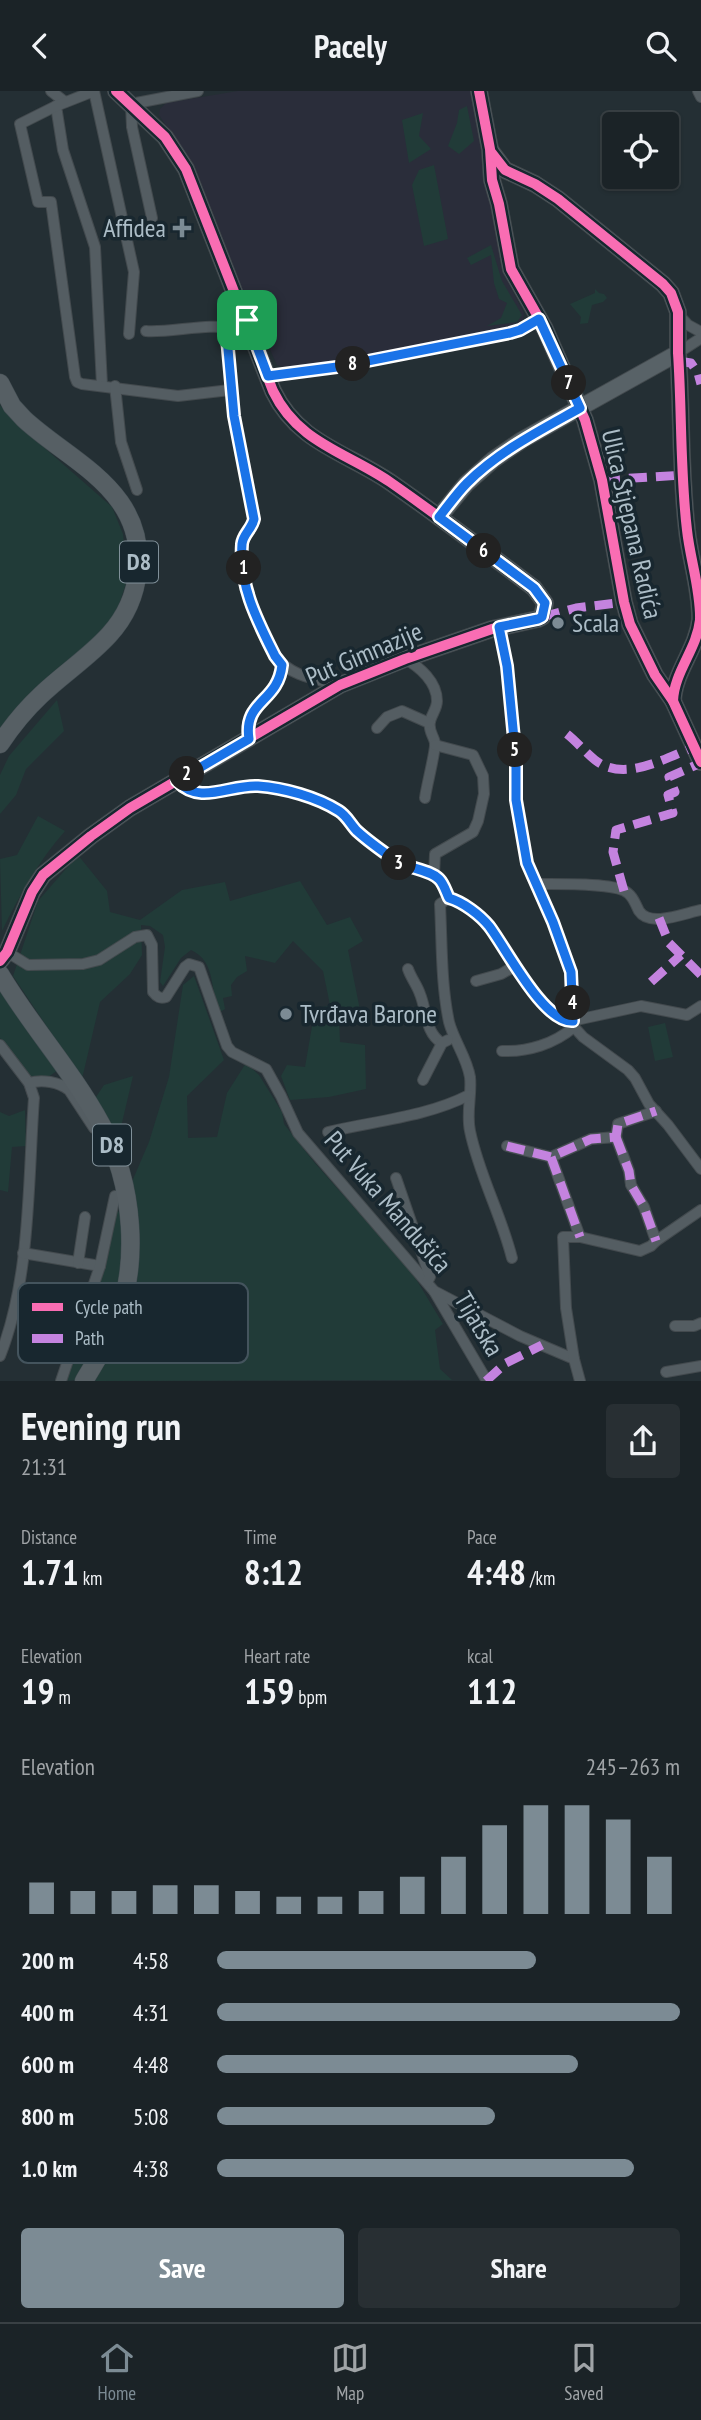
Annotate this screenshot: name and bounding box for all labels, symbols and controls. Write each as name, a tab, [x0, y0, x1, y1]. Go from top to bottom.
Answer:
text: Pacely	[314, 25, 387, 67]
icon: back	[21, 27, 59, 65]
icon: search	[642, 27, 680, 65]
map controls	[602, 112, 679, 189]
button: locate	[602, 112, 679, 189]
place label: Affidea	[103, 211, 166, 244]
marker: Affidea	[172, 218, 192, 238]
pin	[217, 290, 277, 350]
icon: arrive	[228, 301, 266, 339]
pin: 8	[336, 347, 370, 381]
text: 8	[348, 351, 357, 375]
pin: 7	[552, 365, 586, 401]
text: 7	[564, 370, 573, 394]
street label: Ulica Stjepana Radića	[595, 426, 670, 622]
pin: 6	[466, 533, 502, 568]
text: 6	[479, 538, 488, 562]
road number: D8	[120, 541, 158, 583]
pin: 1	[226, 551, 262, 585]
text: 1	[239, 555, 248, 579]
place label: Scala	[572, 606, 619, 639]
street label: Put Gimnazije	[301, 614, 427, 693]
marker: Scala	[550, 615, 566, 631]
pin: 5	[498, 733, 532, 767]
text: 5	[510, 737, 519, 761]
pin: 2	[170, 757, 204, 791]
text: 2	[182, 761, 191, 785]
pin: 3	[382, 845, 416, 881]
text: 3	[394, 850, 403, 874]
pin: 4	[556, 985, 590, 1021]
text: 4	[568, 990, 577, 1014]
place label: Tvrđava Barone	[300, 997, 437, 1030]
marker: Tvrđava Barone	[278, 1006, 294, 1022]
street label: Put Vuka Mandušića	[318, 1124, 459, 1280]
road number: D8	[93, 1125, 131, 1165]
legend	[18, 1283, 248, 1363]
street label: Tijatska	[447, 1285, 512, 1362]
text: Cycle path	[75, 1295, 143, 1319]
text: Path	[75, 1326, 104, 1350]
text: Evening run	[21, 1401, 181, 1450]
button: share	[606, 1404, 680, 1478]
text: 21:31	[21, 1452, 67, 1481]
text: Distance	[21, 1525, 77, 1549]
text: Time	[244, 1525, 277, 1549]
text: Pace	[467, 1525, 497, 1549]
text: 1.71	[21, 1549, 79, 1595]
text: 8:12	[244, 1549, 303, 1595]
text: 4:48	[467, 1549, 526, 1595]
text: km	[79, 1566, 102, 1590]
text: /km	[526, 1566, 555, 1590]
text: Elevation	[21, 1644, 82, 1668]
text: Heart rate	[244, 1644, 310, 1668]
text: kcal	[467, 1644, 493, 1668]
text: 19	[21, 1668, 54, 1714]
text: 159	[244, 1668, 294, 1714]
text: 112	[467, 1668, 517, 1714]
text: m	[54, 1685, 71, 1709]
text: bpm	[294, 1685, 327, 1709]
text: Elevation	[21, 1752, 95, 1781]
text: 245–263 m	[586, 1752, 680, 1781]
text: 200 m	[21, 1946, 74, 1975]
text: 4:58	[133, 1946, 169, 1975]
text: 400 m	[21, 1998, 74, 2027]
text: 4:31	[133, 1998, 169, 2027]
text: 600 m	[21, 2050, 74, 2079]
text: 4:48	[133, 2050, 169, 2079]
text: 800 m	[21, 2102, 74, 2131]
text: 5:08	[133, 2102, 169, 2131]
text: 1.0 km	[21, 2154, 77, 2183]
text: 4:38	[133, 2154, 169, 2183]
button: Save	[21, 2228, 344, 2308]
button: Share	[358, 2228, 680, 2308]
tab: Home	[98, 2339, 136, 2405]
tab: Map	[331, 2339, 369, 2405]
tab: Saved	[564, 2339, 603, 2405]

